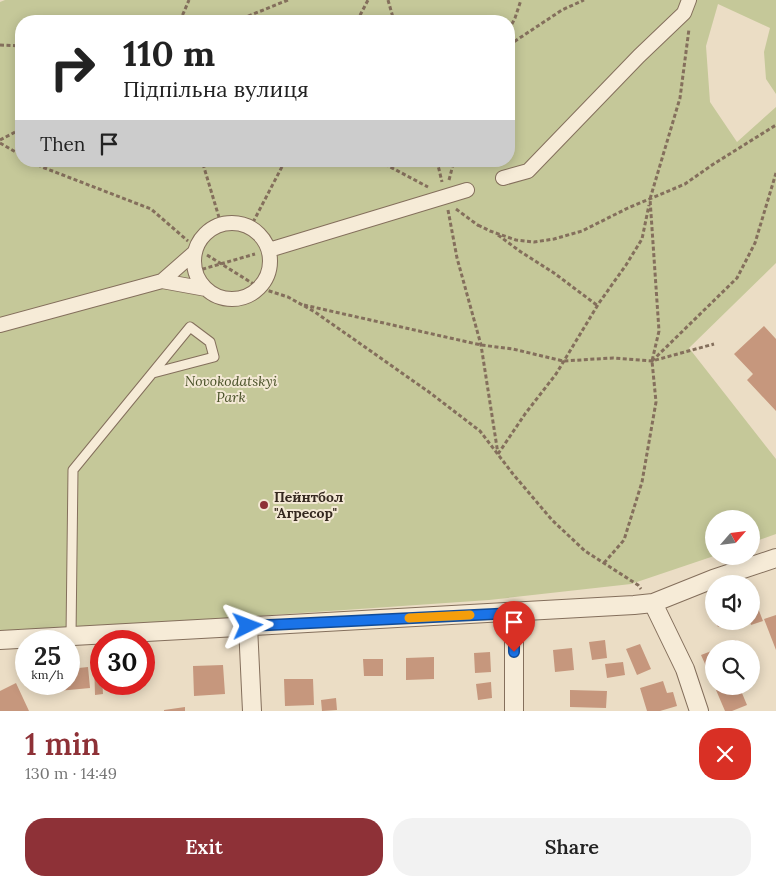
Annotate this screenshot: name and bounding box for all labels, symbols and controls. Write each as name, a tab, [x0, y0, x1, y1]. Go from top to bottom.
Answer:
text: 110 m	[123, 31, 215, 76]
icon: right	[40, 35, 105, 100]
text: Підпільна вулиця	[123, 75, 309, 103]
icon: arrive	[95, 130, 123, 158]
text: Then	[40, 132, 85, 156]
park label: Novokodatskyi Park	[185, 372, 278, 406]
place label: Пейнтбол "Агресор"	[274, 488, 343, 522]
marker: Пейнтбол "Агресор"	[258, 499, 270, 511]
north arrow	[705, 510, 760, 565]
map controls	[705, 510, 760, 695]
button: sound	[705, 575, 760, 630]
position arrow	[221, 599, 273, 651]
pin	[493, 601, 535, 652]
icon: arrive	[500, 608, 528, 636]
speed limit sign: 30	[90, 630, 155, 695]
text: 25	[34, 640, 61, 672]
button: search	[705, 640, 760, 695]
text: km/h	[31, 667, 64, 682]
text: 1 min	[25, 725, 100, 763]
button: close	[699, 728, 751, 780]
text: 130 m · 14:49	[25, 763, 117, 783]
button: Exit	[25, 818, 383, 876]
button: Share	[393, 818, 751, 876]

